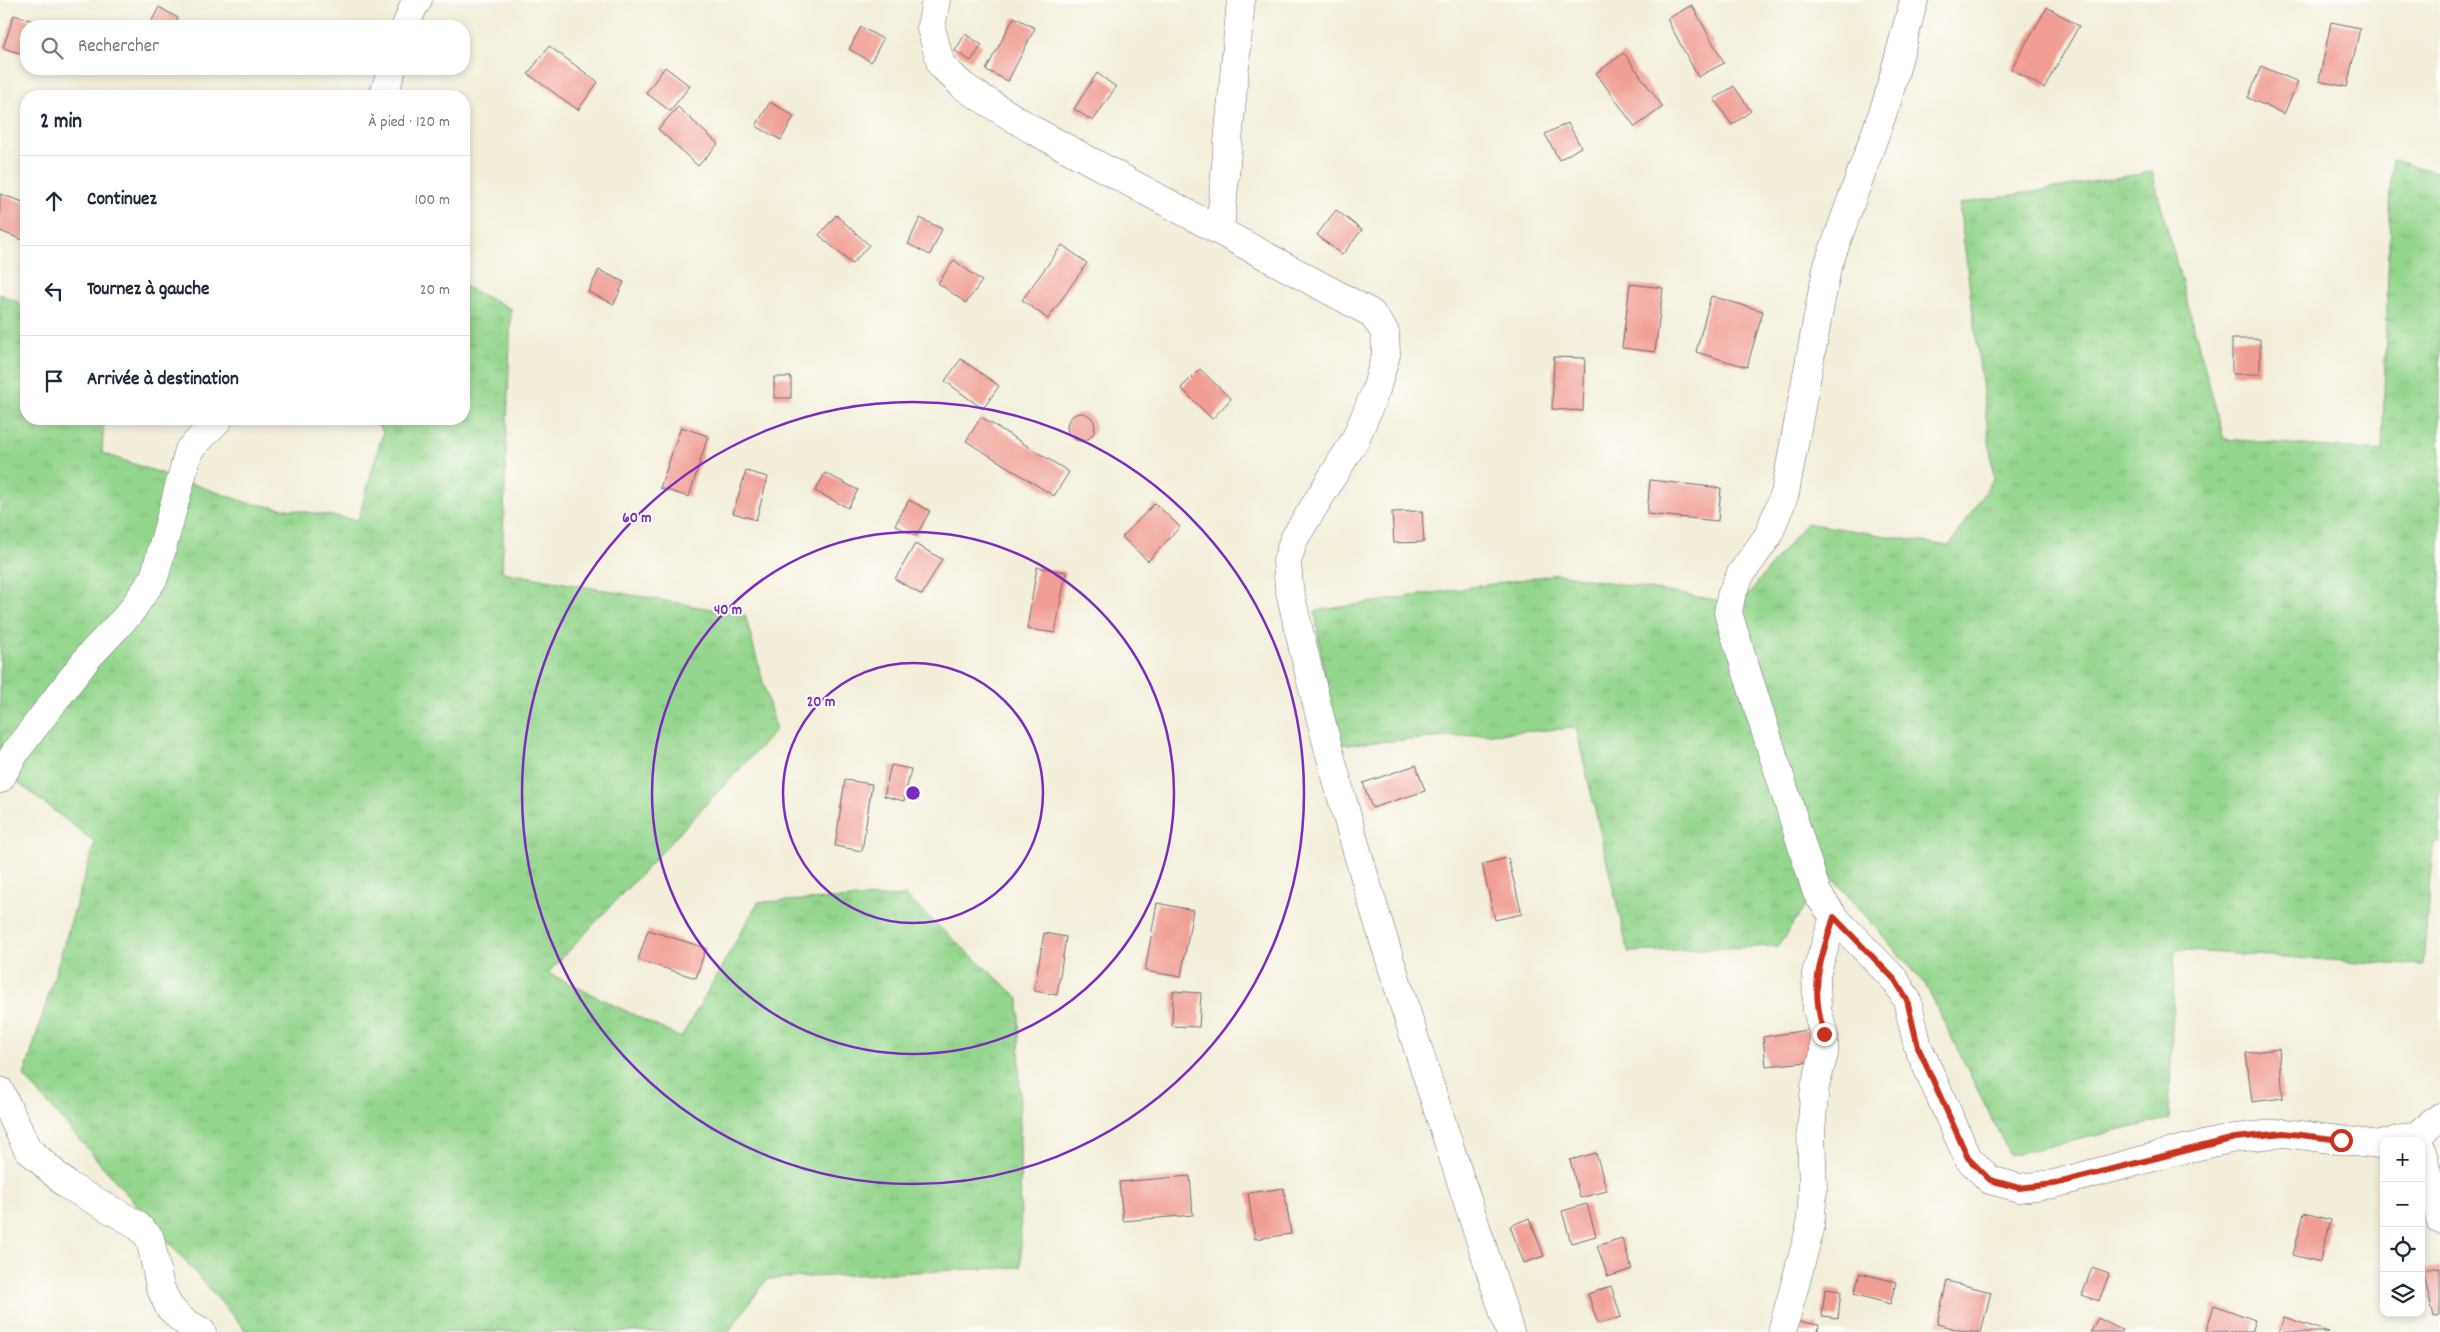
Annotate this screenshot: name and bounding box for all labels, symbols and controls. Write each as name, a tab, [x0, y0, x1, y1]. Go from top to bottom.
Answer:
search box	[20, 20, 470, 75]
icon: search	[38, 34, 66, 62]
text: Rechercher	[78, 34, 159, 61]
text: 2 min	[40, 108, 82, 138]
text: À pied · 120 m	[368, 111, 450, 134]
icon: ahead	[40, 187, 68, 215]
text: Continuez	[87, 187, 157, 214]
text: 100 m	[414, 189, 450, 212]
icon: left	[40, 277, 68, 305]
text: Tournez à gauche	[87, 277, 209, 304]
text: 20 m	[420, 279, 450, 302]
icon: arrive	[40, 367, 68, 395]
text: Arrivée à destination	[87, 367, 239, 394]
text: 60 m	[622, 508, 652, 530]
text: 40 m	[714, 600, 742, 622]
text: 20 m	[807, 692, 835, 714]
centre of rings	[904, 784, 922, 802]
route end	[1813, 1023, 1836, 1046]
route start	[2330, 1129, 2353, 1152]
map controls	[2380, 1137, 2425, 1317]
button: +	[2380, 1137, 2425, 1182]
button: −	[2380, 1182, 2425, 1227]
button: locate	[2380, 1227, 2425, 1272]
button: layers	[2380, 1272, 2425, 1317]

